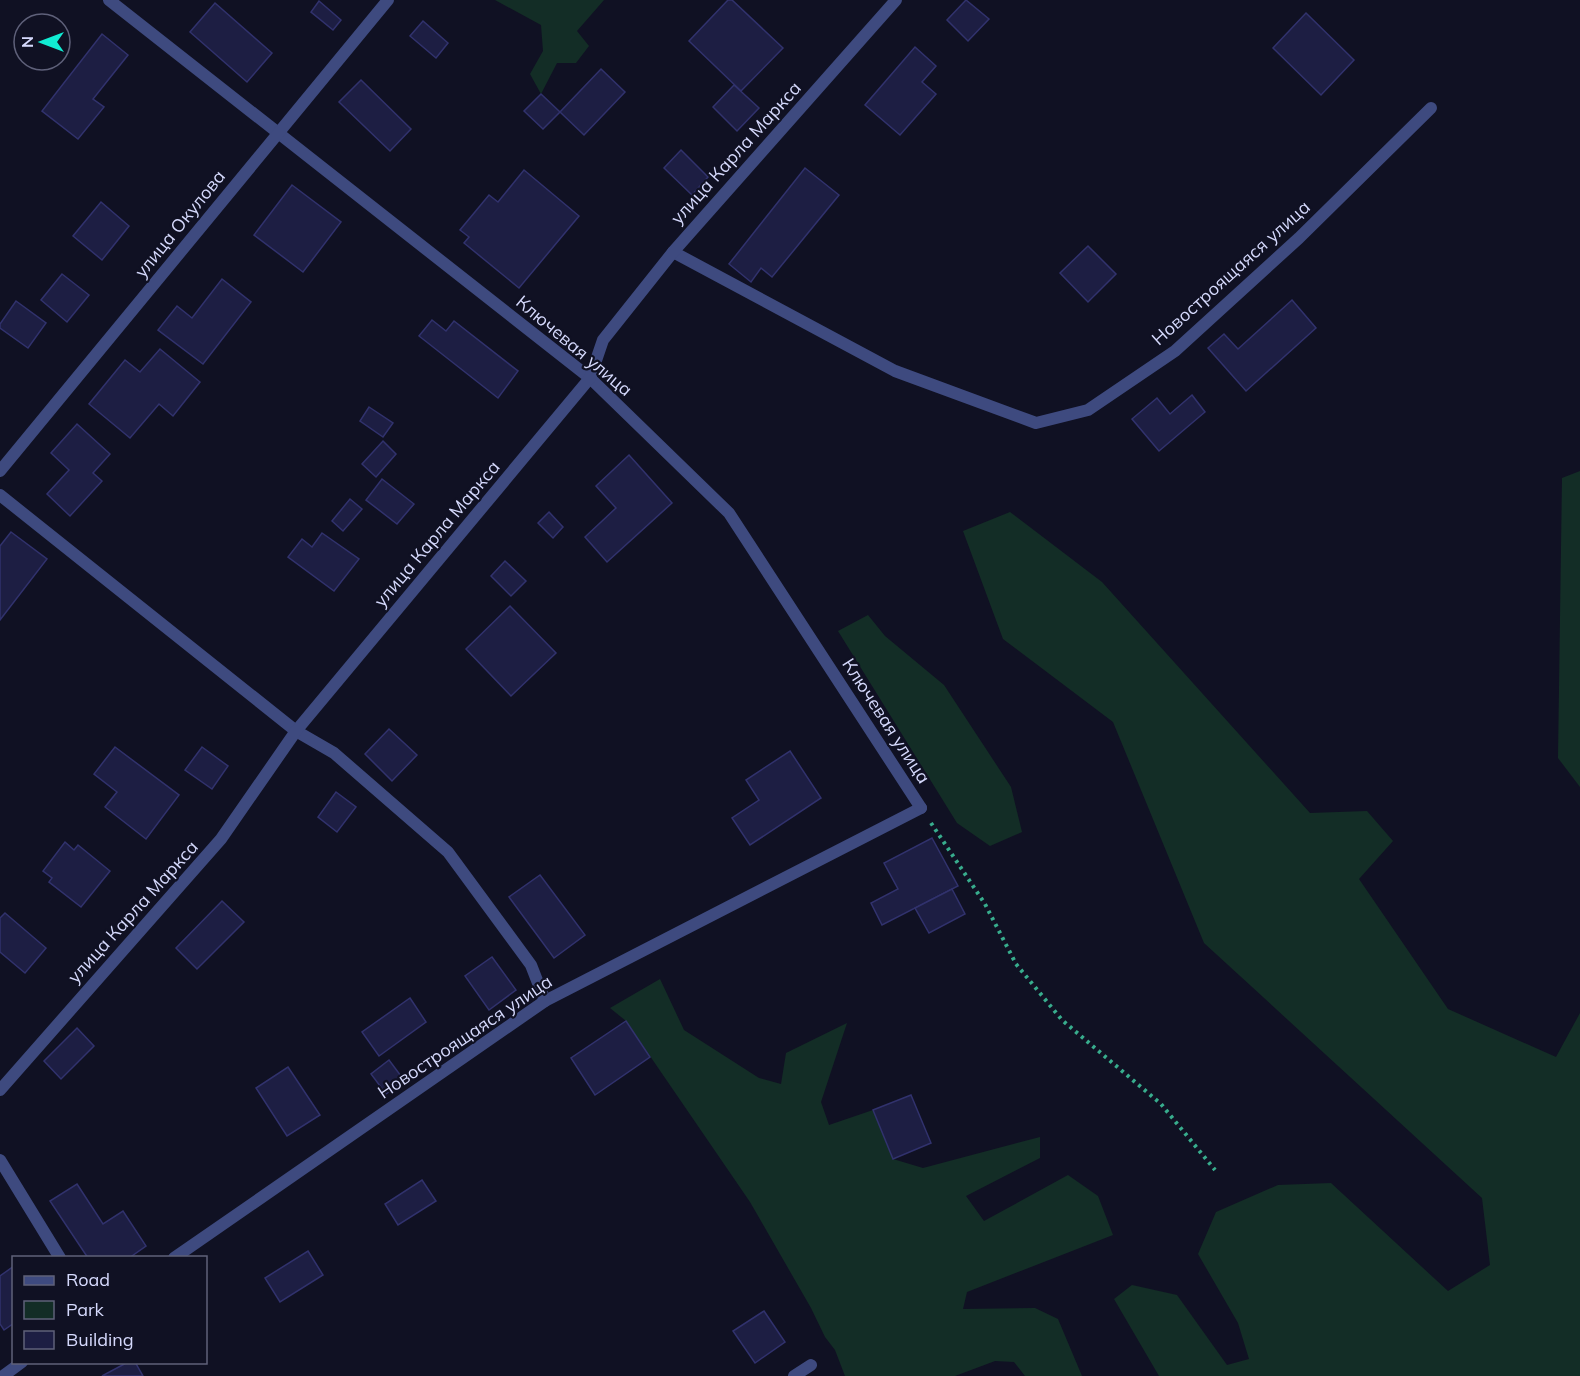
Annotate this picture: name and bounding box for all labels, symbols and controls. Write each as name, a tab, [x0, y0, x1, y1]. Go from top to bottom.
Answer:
north arrow	[12, 12, 72, 72]
text: N	[17, 36, 37, 48]
street label: улица Карла Маркса	[665, 77, 806, 229]
street label: улица Окулова	[129, 165, 230, 282]
street label: Новостроящаяся улица	[1147, 195, 1315, 350]
street label: Ключевая улица	[511, 290, 637, 401]
street label: улица Карла Маркса	[369, 456, 505, 612]
street label: Ключевая улица	[837, 654, 935, 788]
street label: улица Карла Маркса	[62, 836, 203, 988]
street label: Новостроящаяся улица	[373, 970, 556, 1104]
legend	[12, 1256, 207, 1364]
text: Road	[66, 1268, 110, 1291]
text: Park	[66, 1298, 105, 1321]
text: Building	[66, 1328, 134, 1351]

